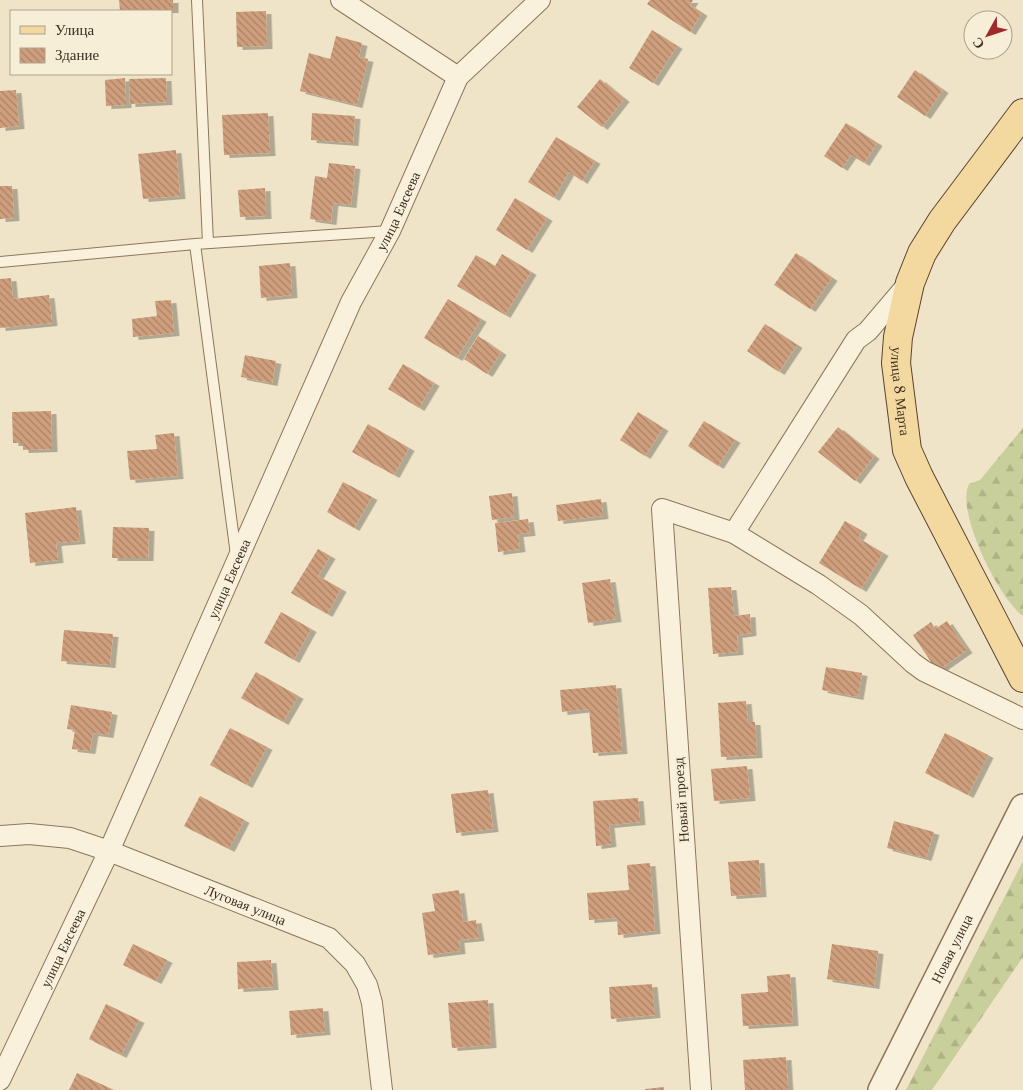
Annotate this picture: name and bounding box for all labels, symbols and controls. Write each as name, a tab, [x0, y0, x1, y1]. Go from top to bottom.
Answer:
legend	[10, 10, 172, 75]
north arrow	[963, 10, 1013, 60]
text: Улица	[55, 20, 94, 39]
text: С	[968, 34, 988, 53]
text: Здание	[55, 45, 99, 64]
street label: улица Евсеева	[372, 168, 424, 254]
street label: улица 8 Марта	[887, 346, 914, 437]
street label: улица Евсеева	[204, 536, 255, 622]
street label: Новый проезд	[669, 757, 693, 843]
street label: Луговая улица	[202, 881, 290, 929]
street label: улица Евсеева	[36, 905, 90, 991]
street label: Новая улица	[927, 911, 977, 986]

